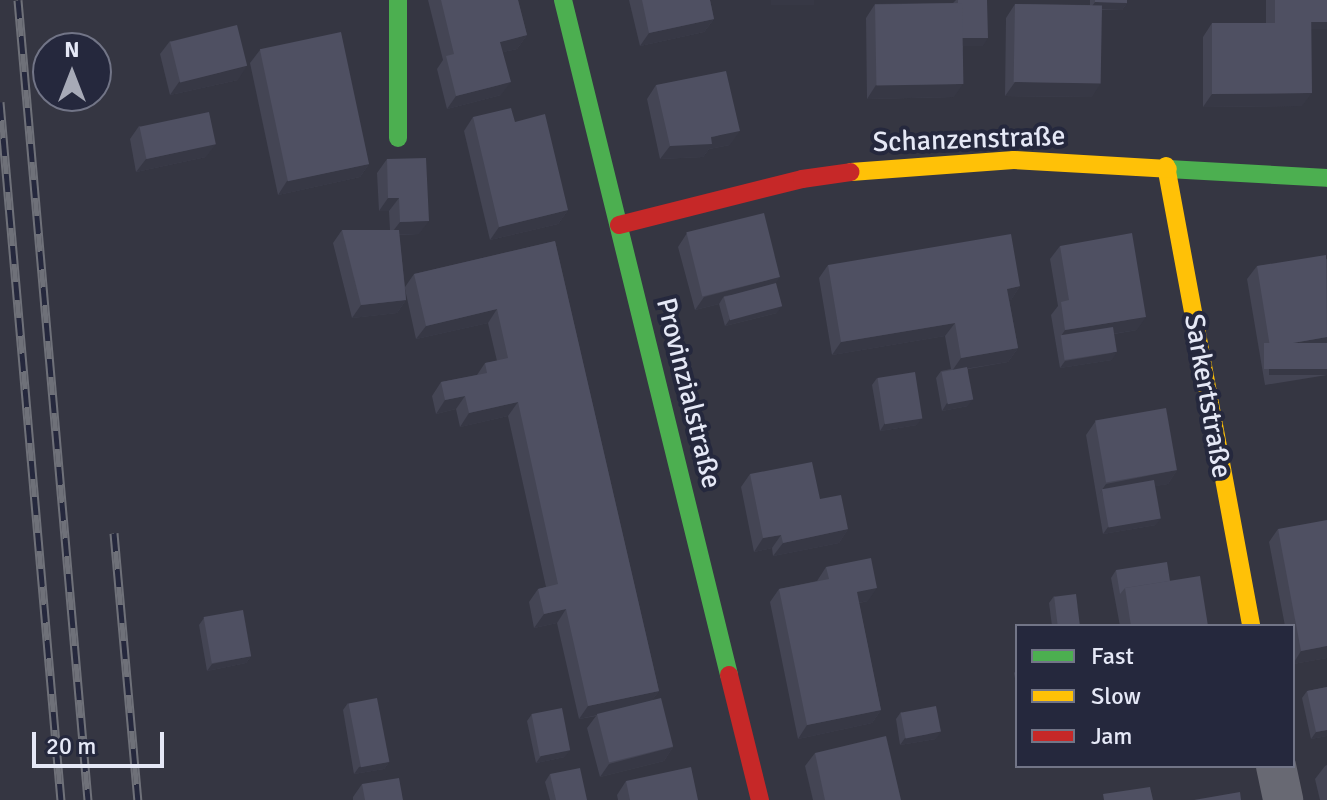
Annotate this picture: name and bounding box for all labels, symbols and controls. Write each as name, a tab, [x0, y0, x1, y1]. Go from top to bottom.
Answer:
north arrow	[32, 32, 112, 112]
text: N	[64, 36, 80, 63]
street label: Schanzenstraße	[872, 119, 1066, 159]
street label: Provinzialstraße	[649, 294, 729, 492]
street label: Sarkertstraße	[1177, 311, 1239, 481]
legend	[1015, 624, 1295, 768]
text: Fast	[1091, 641, 1134, 671]
text: Slow	[1091, 681, 1141, 711]
scale bar	[36, 716, 168, 766]
text: Jam	[1091, 721, 1132, 751]
text: 20 m	[46, 731, 96, 761]

